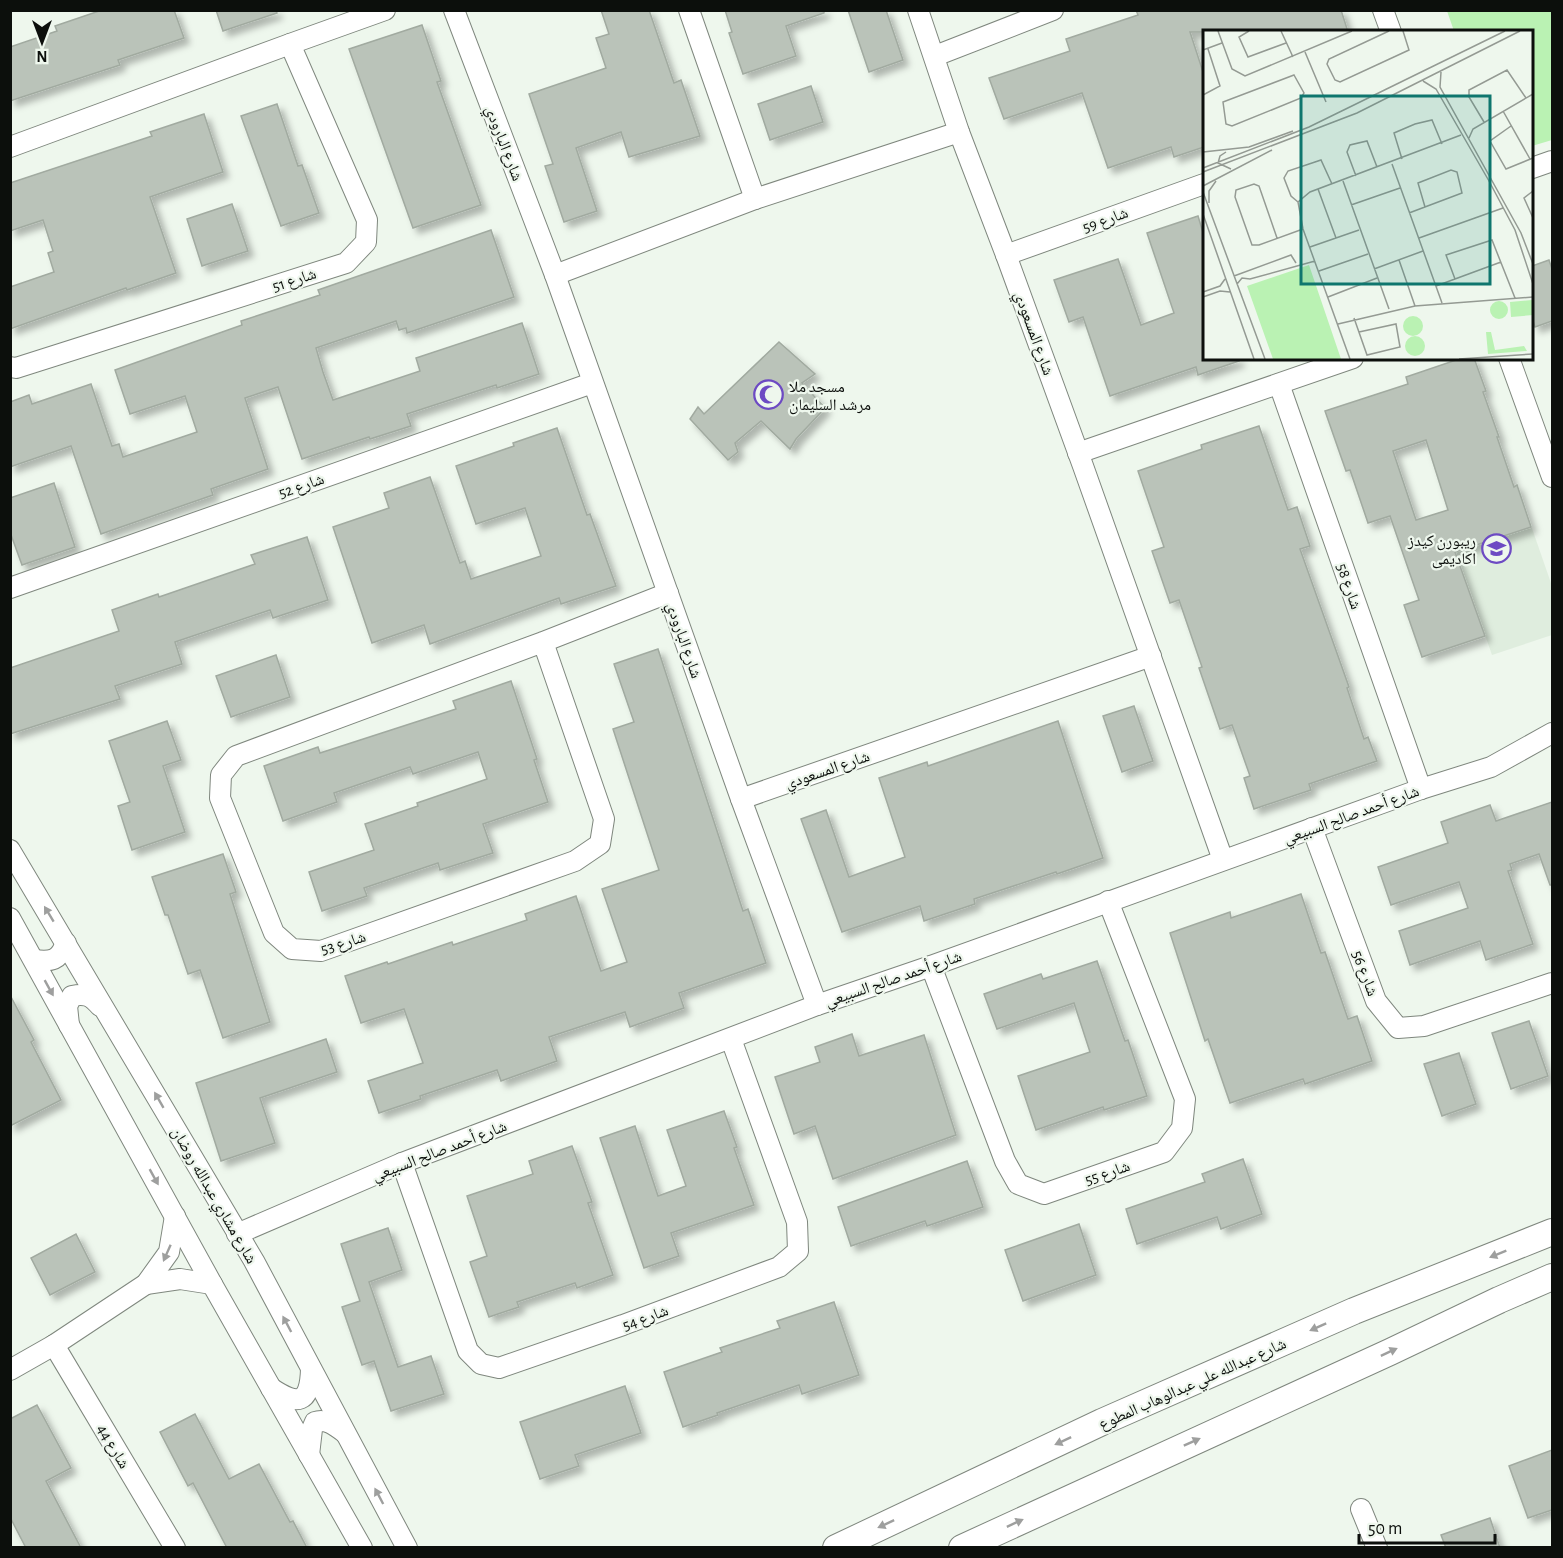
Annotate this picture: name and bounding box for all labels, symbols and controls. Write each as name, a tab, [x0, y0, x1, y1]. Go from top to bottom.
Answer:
north arrow	[12, 12, 72, 72]
inset map	[1203, 30, 1533, 360]
text: N	[36, 48, 48, 64]
street label: شارع البارودي	[479, 104, 526, 185]
street label: شارع 59	[1080, 204, 1131, 237]
street label: شارع 51	[270, 265, 319, 296]
street label: شارع المسعودي	[1008, 289, 1057, 379]
mosque icon: مسجد ملا مرشد السليمان	[752, 379, 784, 411]
place label: مسجد ملا مرشد السليمان	[789, 379, 871, 415]
street label: شارع 52	[276, 471, 327, 503]
place label: ريبورن كيدز اكاديمى	[1407, 533, 1476, 569]
school or university icon: ريبورن كيدز اكاديمى	[1481, 533, 1513, 565]
street label: شارع 58	[1332, 561, 1364, 612]
street label: شارع البارودي	[660, 600, 705, 682]
street label: شارع المسعودي	[783, 748, 873, 796]
street label: شارع أحمد صالح السبيعي	[1281, 781, 1423, 851]
one-way arrow	[43, 906, 54, 922]
street label: شارع 53	[319, 929, 368, 959]
street label: شارع أحمد صالح السبيعي	[823, 946, 965, 1014]
street label: شارع 56	[1347, 948, 1381, 999]
one-way arrow	[44, 980, 54, 997]
one-way arrow	[154, 1091, 164, 1108]
street label: شارع أحمد صالح السبيعي	[369, 1116, 510, 1188]
street label: شارع مشاري عبدالله روضان	[165, 1125, 260, 1269]
street label: شارع 55	[1083, 1158, 1133, 1190]
one-way arrow	[148, 1168, 158, 1185]
one-way arrow	[162, 1244, 172, 1262]
one-way arrow	[1489, 1250, 1507, 1259]
street label: شارع 54	[620, 1302, 671, 1335]
one-way arrow	[282, 1315, 292, 1332]
one-way arrow	[1309, 1323, 1326, 1332]
street label: شارع عبدالله علي عبدالوهاب المطوع	[1096, 1335, 1290, 1436]
one-way arrow	[1380, 1348, 1397, 1357]
street label: شارع 44	[92, 1422, 132, 1472]
one-way arrow	[1054, 1436, 1071, 1445]
one-way arrow	[1184, 1437, 1201, 1446]
one-way arrow	[374, 1487, 384, 1504]
scale bar	[1359, 1507, 1496, 1545]
one-way arrow	[1006, 1518, 1024, 1527]
one-way arrow	[878, 1519, 895, 1528]
text: 50 m	[1368, 1520, 1402, 1538]

